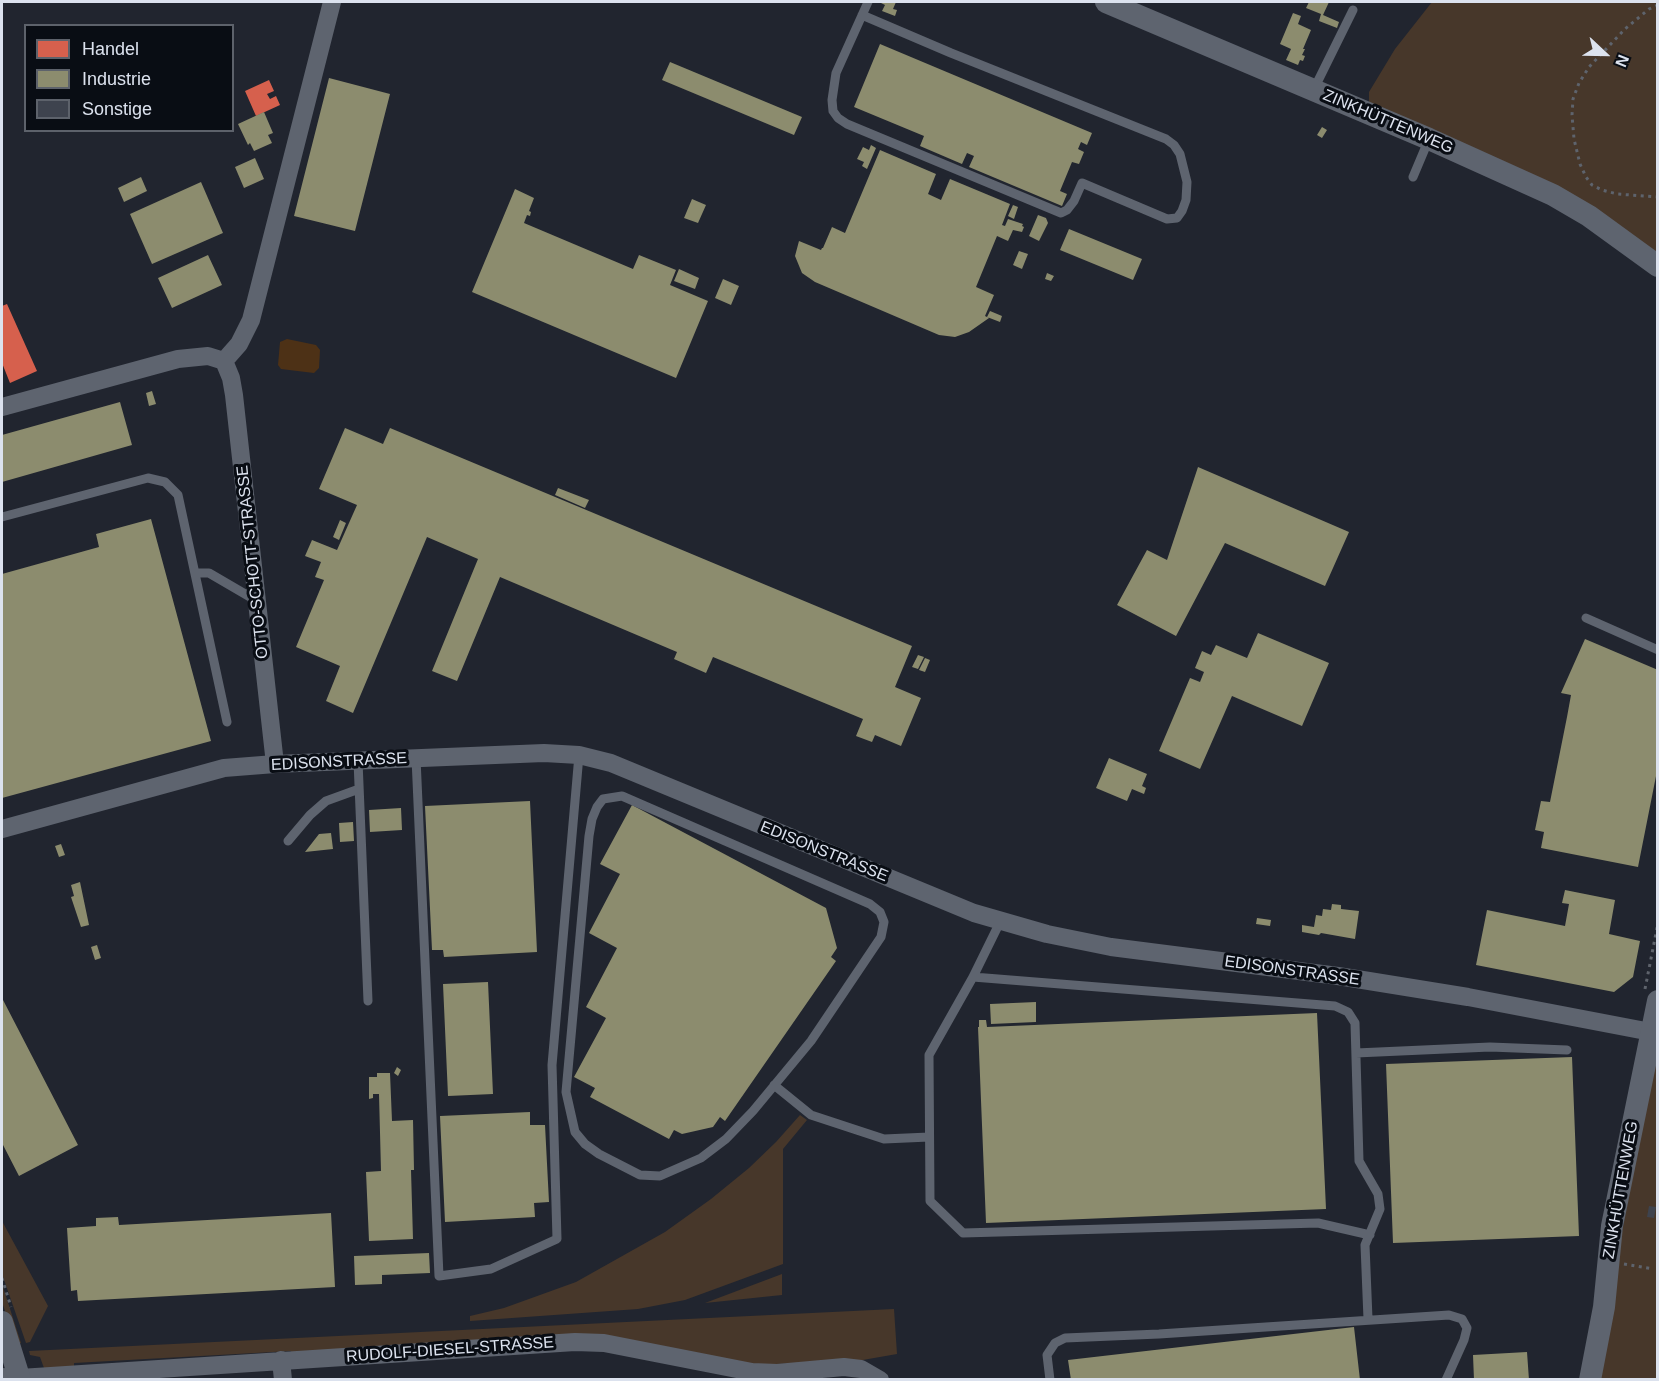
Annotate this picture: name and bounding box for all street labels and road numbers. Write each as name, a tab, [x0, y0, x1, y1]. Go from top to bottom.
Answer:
street label: ZINKHÜTTENWEG	[1320, 86, 1456, 158]
street label: OTTO-SCHOTT-STRASSE	[233, 464, 273, 660]
street label: EDISONSTRASSE	[271, 749, 407, 775]
street label: EDISONSTRASSE	[757, 818, 891, 886]
street label: EDISONSTRASSE	[1223, 952, 1361, 990]
street label: ZINKHÜTTENWEG	[1599, 1120, 1643, 1260]
street label: RUDOLF-DIESEL-STRASSE	[346, 1333, 554, 1367]

